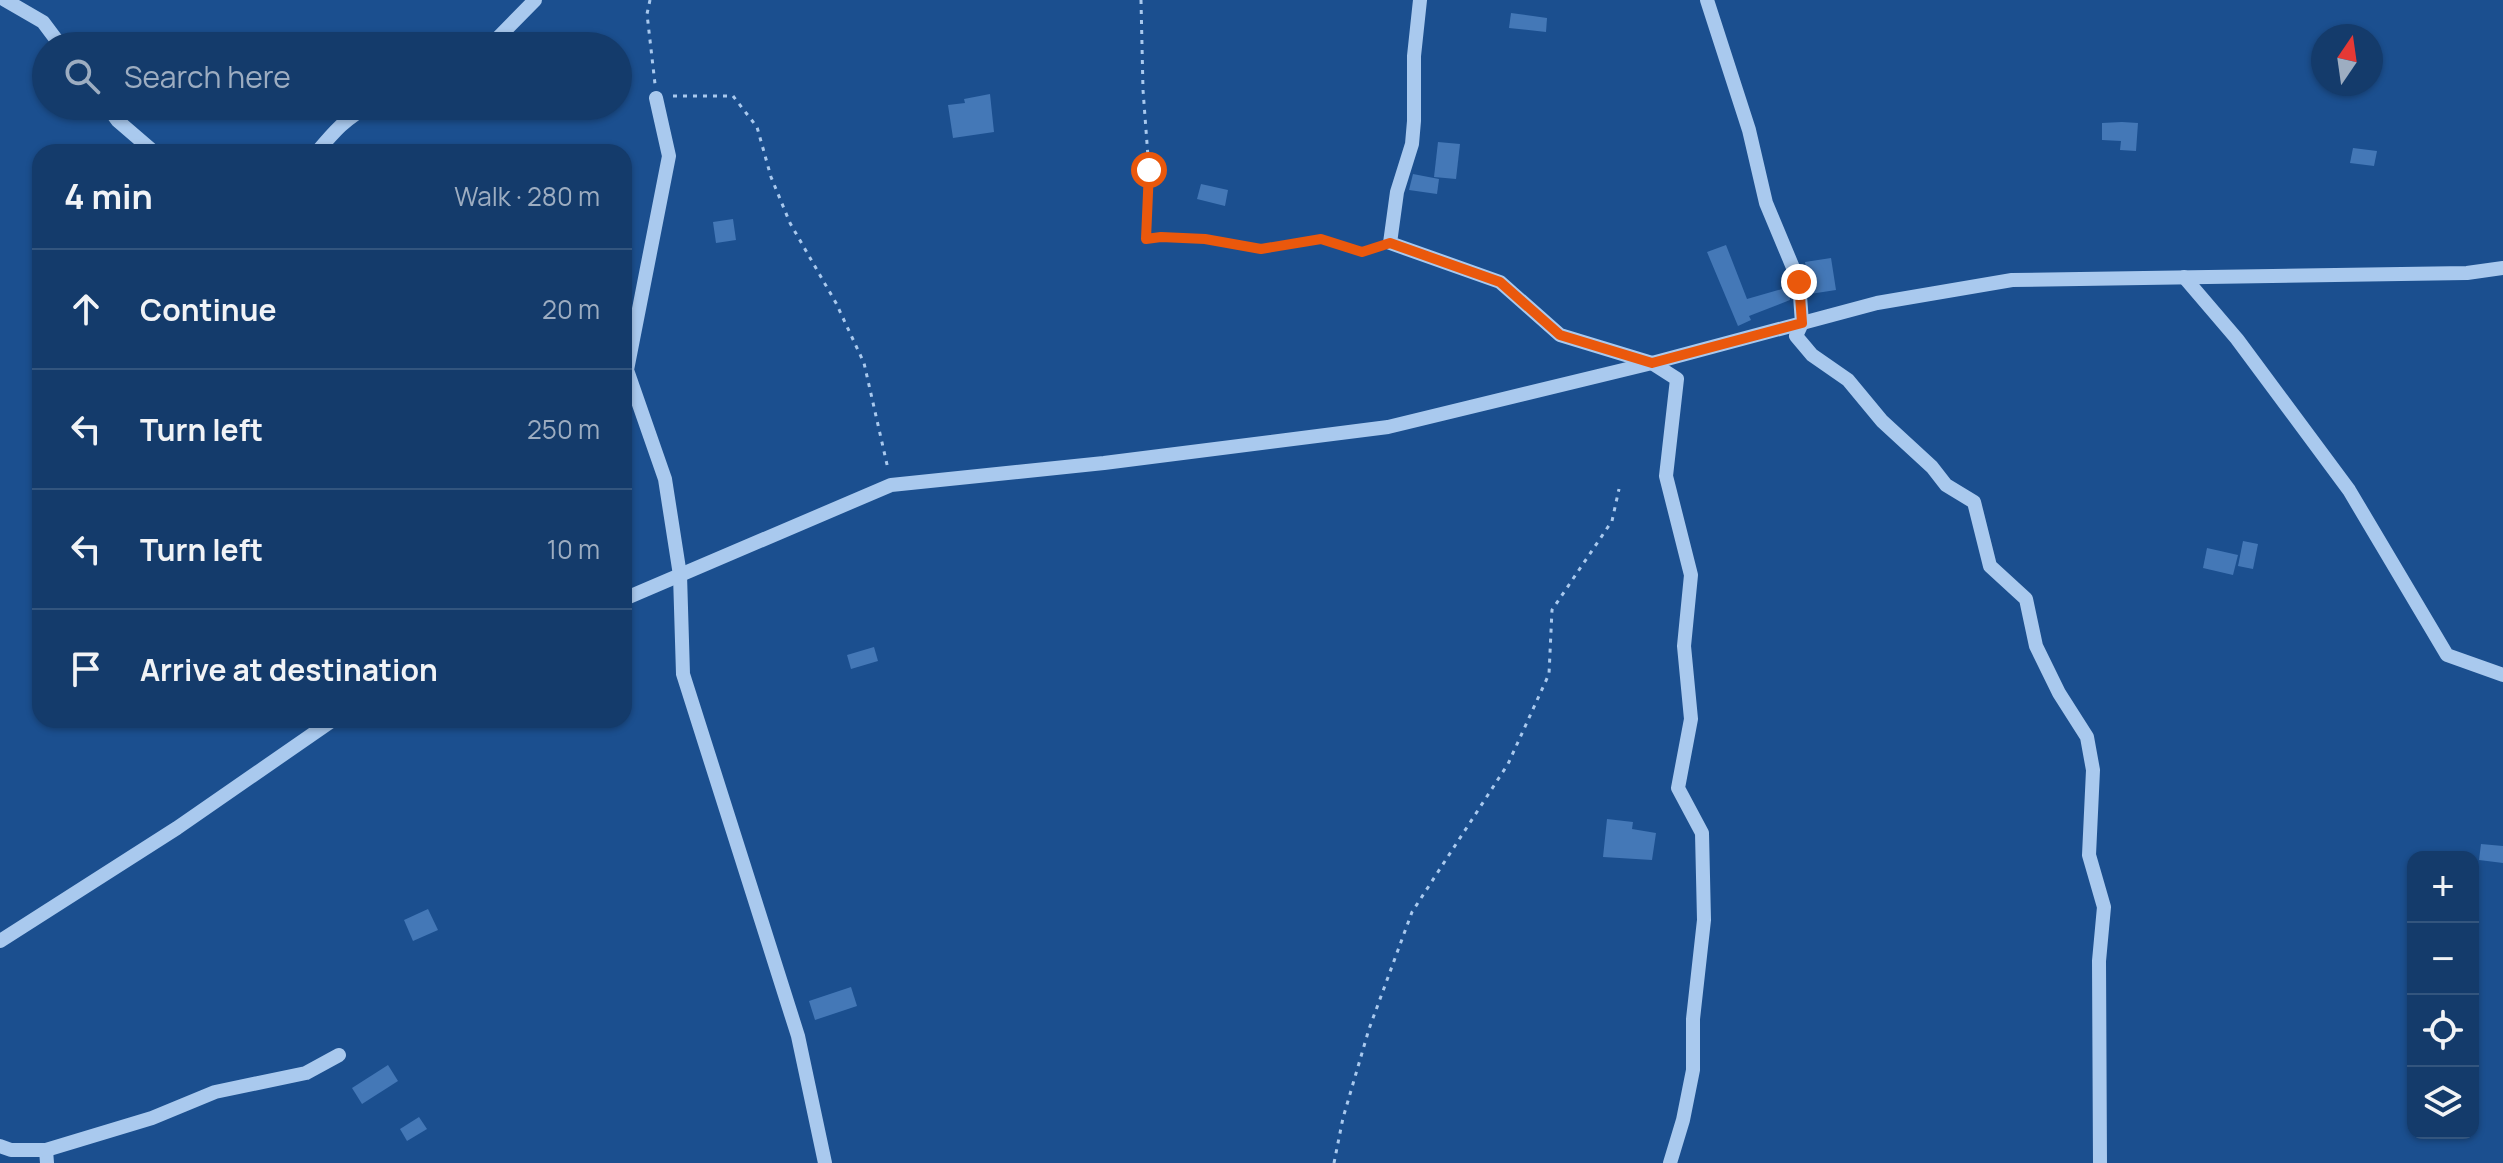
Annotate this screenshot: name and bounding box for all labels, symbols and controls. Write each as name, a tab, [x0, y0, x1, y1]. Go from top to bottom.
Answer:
north arrow	[2311, 24, 2383, 96]
search box	[32, 32, 632, 120]
icon: search	[60, 54, 104, 98]
text: Search here	[124, 56, 291, 97]
route start	[1131, 152, 1167, 188]
text: 4 min	[64, 173, 153, 219]
text: Walk · 280 m	[454, 178, 600, 214]
route end	[1781, 264, 1817, 300]
icon: ahead	[64, 287, 108, 331]
text: Continue	[140, 289, 276, 330]
text: 20 m	[542, 291, 600, 327]
icon: left	[64, 407, 108, 451]
text: Turn left	[140, 409, 263, 450]
text: 250 m	[527, 411, 600, 447]
icon: left	[64, 527, 108, 571]
text: Turn left	[140, 529, 263, 570]
text: 10 m	[547, 531, 600, 567]
icon: arrive	[64, 647, 108, 691]
text: Arrive at destination	[140, 649, 438, 690]
map controls	[2407, 851, 2479, 1139]
button: +	[2407, 851, 2479, 923]
button: −	[2407, 923, 2479, 995]
button: locate	[2407, 995, 2479, 1067]
button: layers	[2407, 1067, 2479, 1139]

